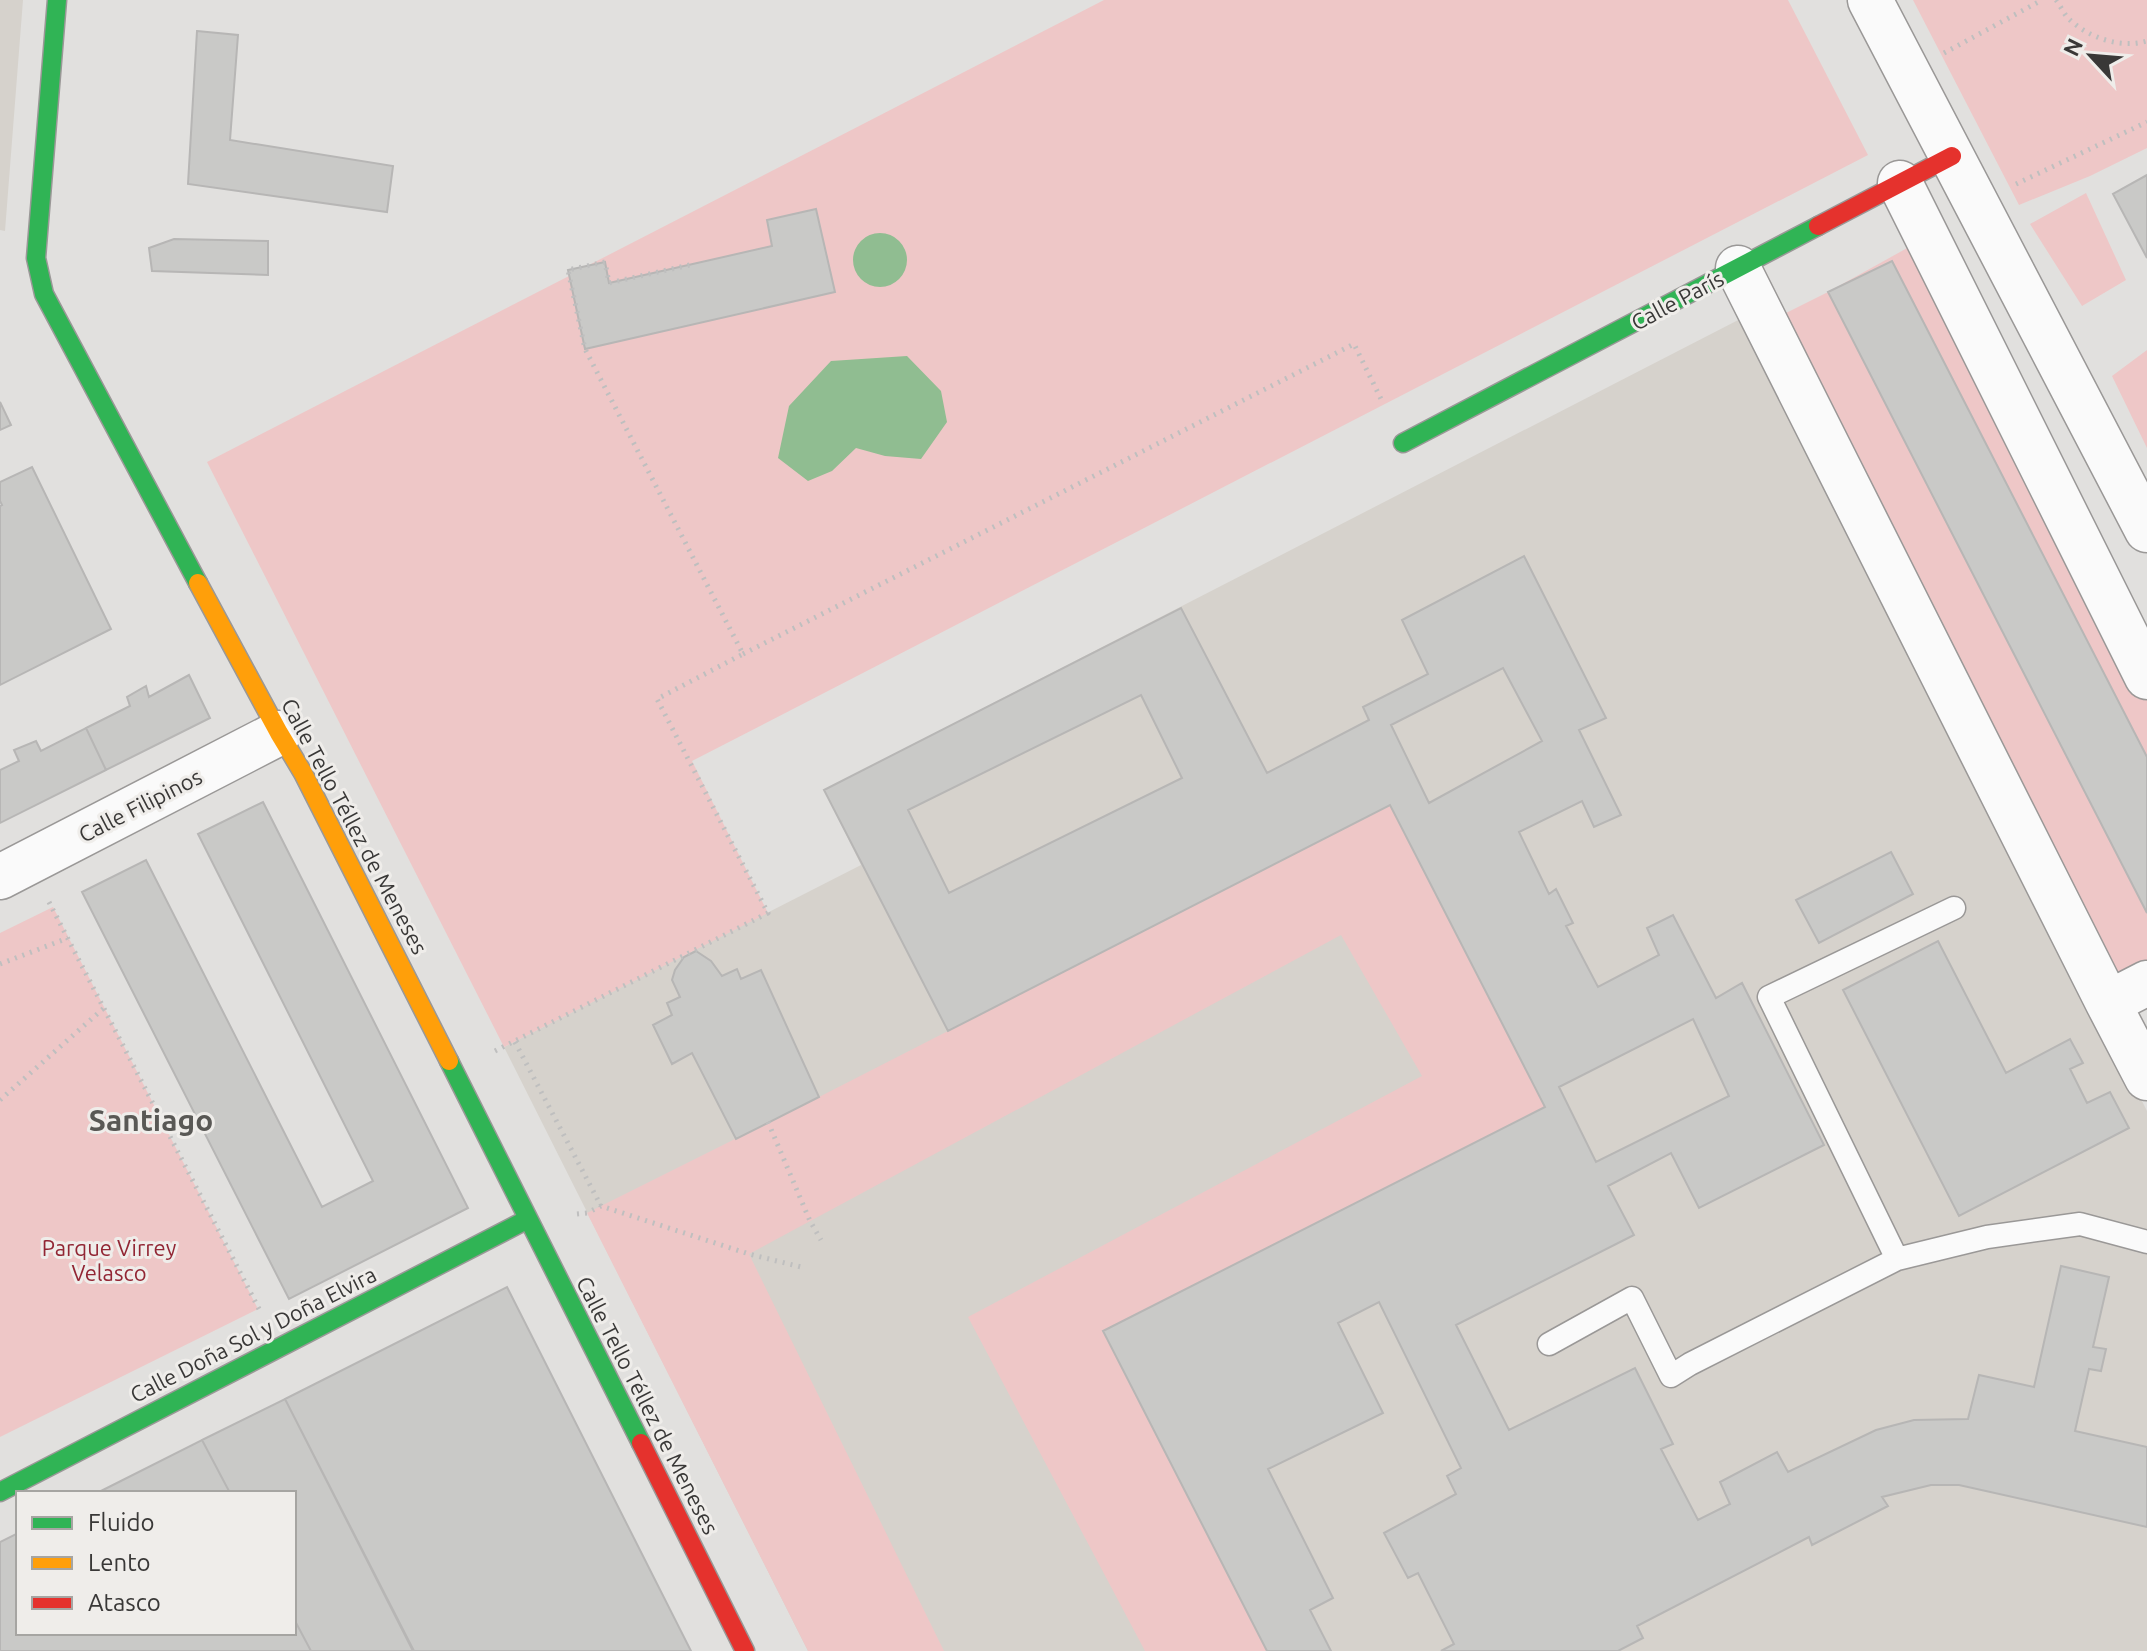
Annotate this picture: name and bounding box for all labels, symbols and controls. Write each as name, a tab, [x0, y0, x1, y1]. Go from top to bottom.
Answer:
north arrow	[2051, 16, 2131, 96]
text: N	[2058, 34, 2087, 60]
street label: Calle París	[1627, 265, 1727, 335]
street label: Calle Tello Téllez de Meneses	[277, 694, 433, 958]
street label: Calle Filipinos	[74, 763, 206, 847]
district label: Santiago	[89, 1103, 213, 1137]
park label: Parque Virrey Velasco	[42, 1235, 177, 1285]
street label: Calle Doña Sol y Doña Elvira	[126, 1261, 380, 1407]
street label: Calle Tello Téllez de Meneses	[572, 1272, 724, 1538]
legend	[16, 1491, 296, 1635]
text: Fluido	[88, 1509, 155, 1536]
text: Lento	[88, 1549, 151, 1576]
text: Atasco	[88, 1589, 161, 1616]

